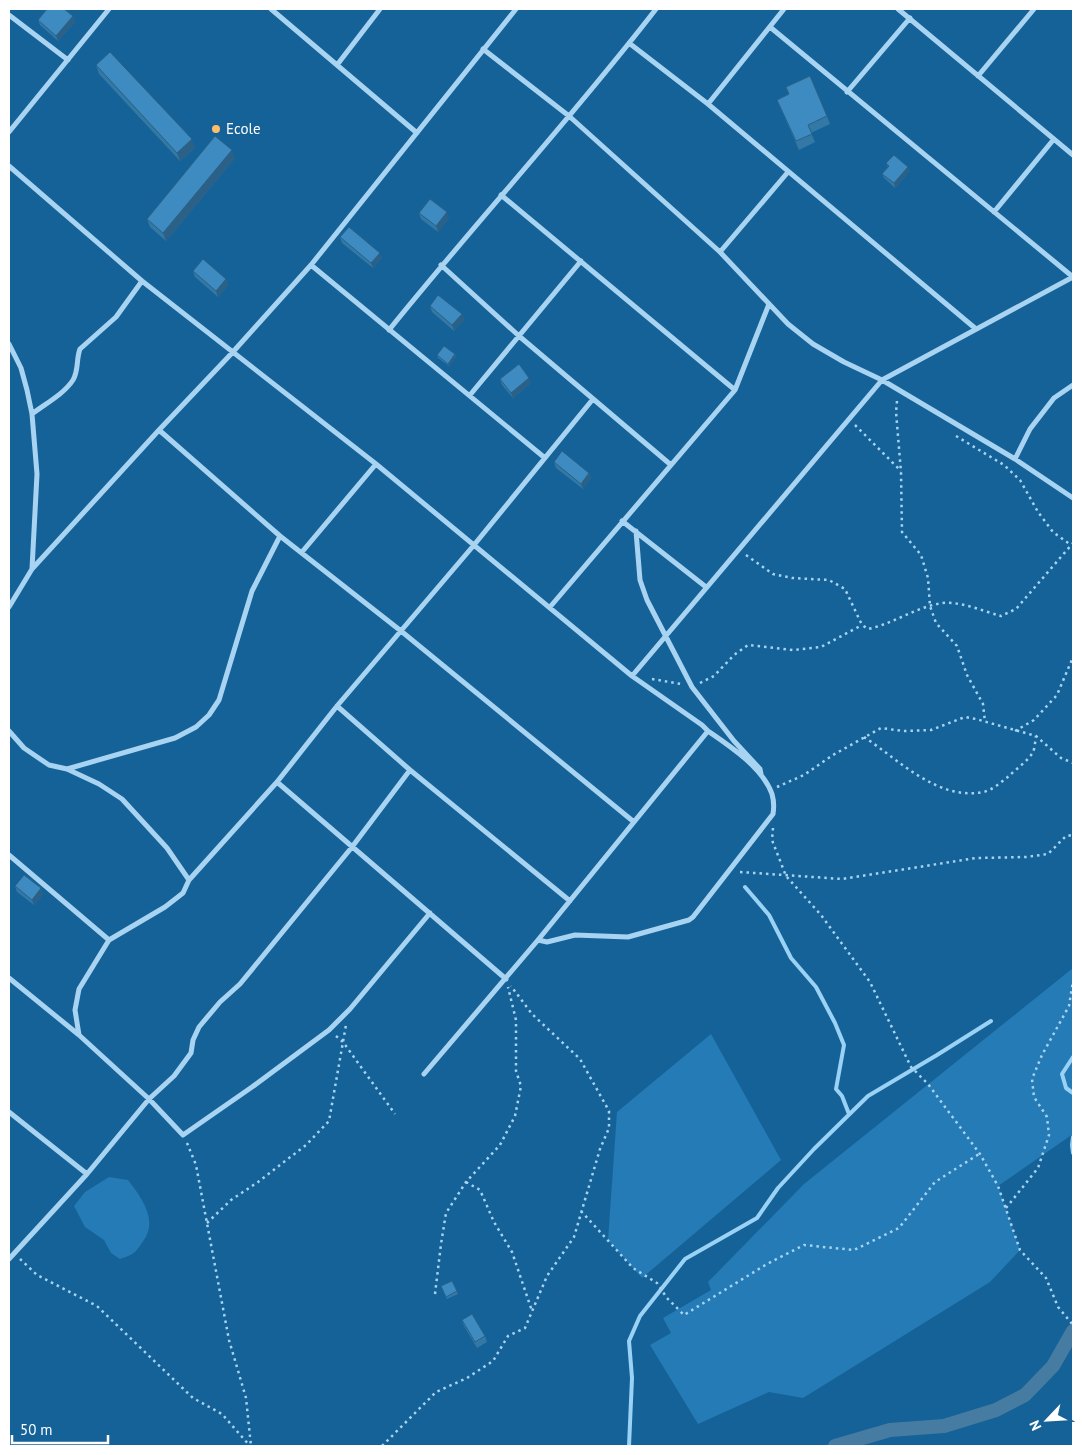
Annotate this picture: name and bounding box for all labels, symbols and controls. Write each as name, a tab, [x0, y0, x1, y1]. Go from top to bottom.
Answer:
place label: Ecole	[226, 119, 261, 138]
marker: Ecole	[210, 123, 222, 135]
north arrow	[1022, 1395, 1072, 1445]
scale bar	[12, 1412, 109, 1444]
text: N	[1025, 1418, 1045, 1433]
text: 50 m	[20, 1420, 53, 1439]

